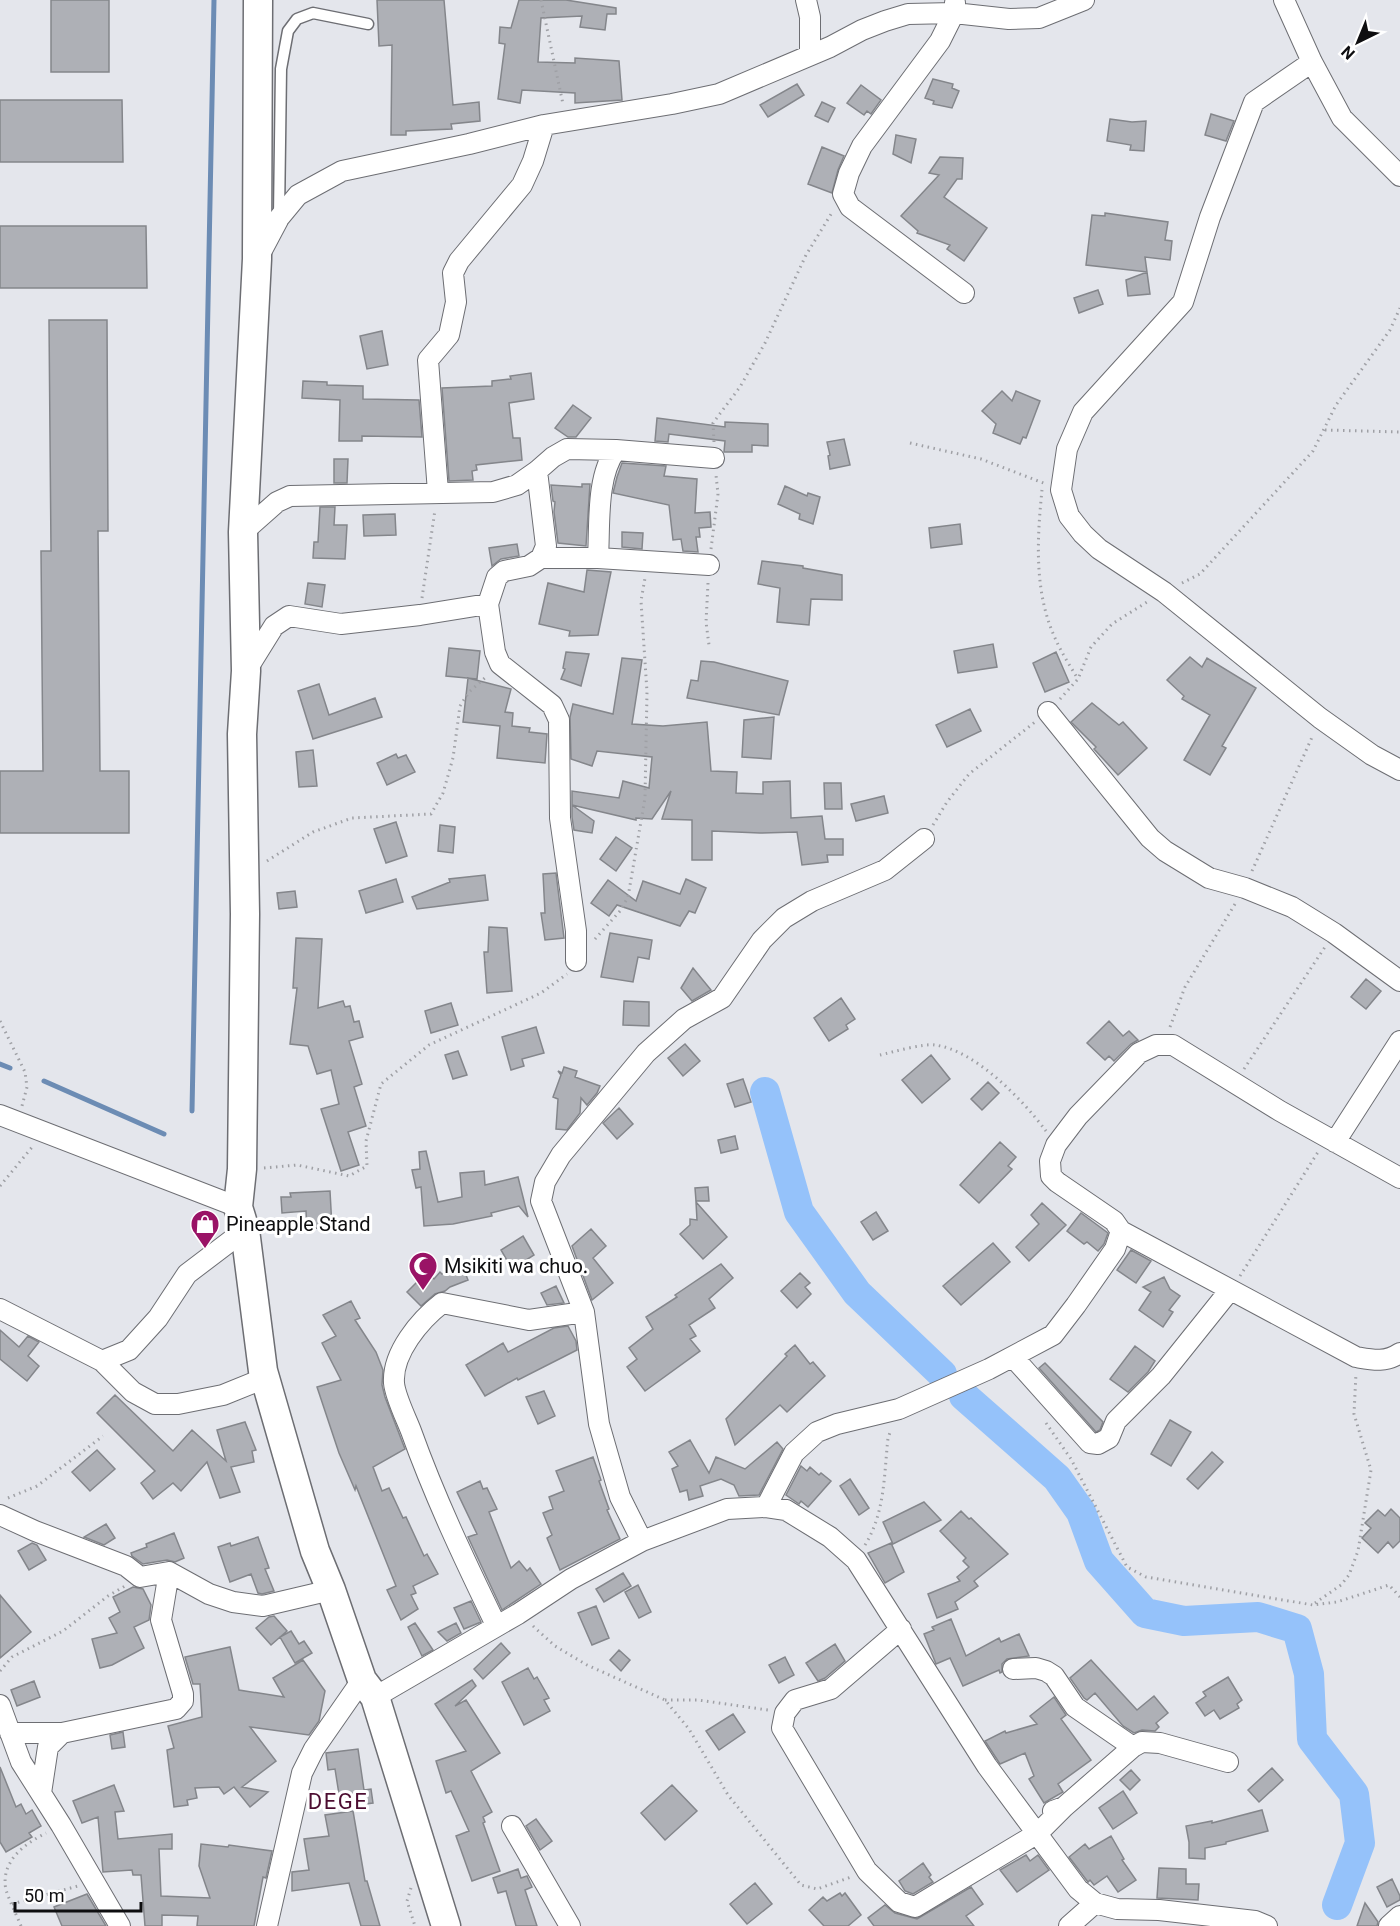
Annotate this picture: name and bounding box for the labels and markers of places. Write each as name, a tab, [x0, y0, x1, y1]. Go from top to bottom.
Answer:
shop icon: Pineapple Stand	[189, 1208, 221, 1250]
place label: Pineapple Stand	[226, 1212, 371, 1236]
mosque icon: Msikiti wa chuo.	[407, 1250, 439, 1292]
place label: Msikiti wa chuo.	[444, 1254, 588, 1278]

